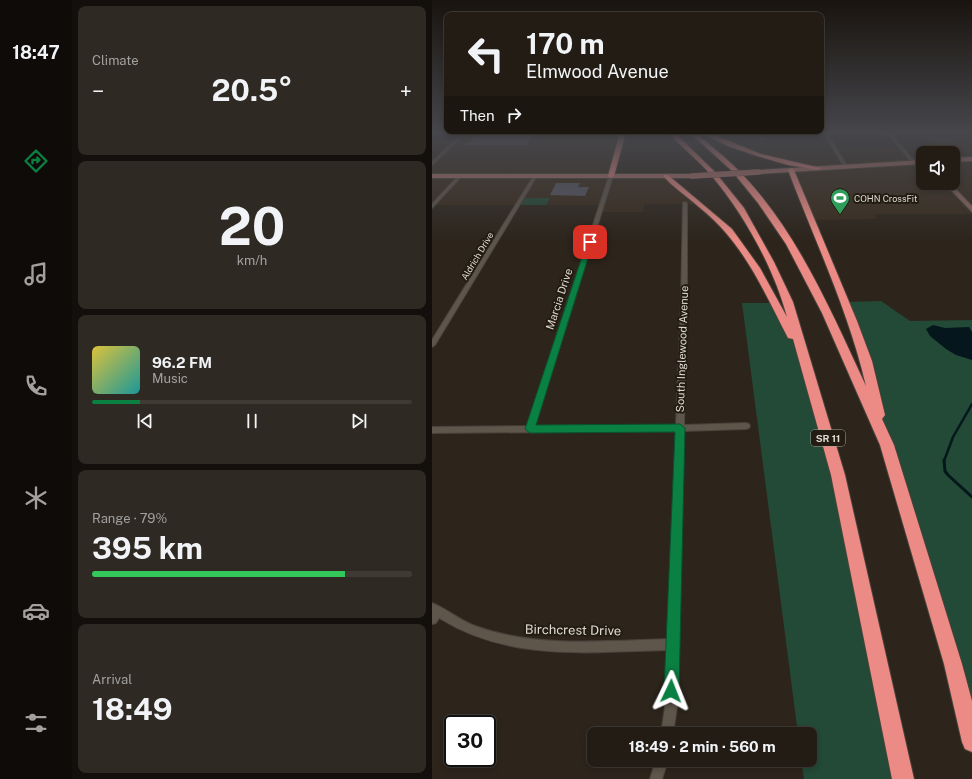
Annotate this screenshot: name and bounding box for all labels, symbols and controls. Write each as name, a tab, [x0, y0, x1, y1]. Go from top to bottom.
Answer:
text: 170 m	[526, 27, 605, 60]
icon: left	[460, 28, 512, 80]
text: 18:47	[12, 42, 60, 63]
text: Climate	[92, 53, 139, 68]
text: Elmwood Avenue	[526, 61, 669, 82]
text: 20.5°	[212, 72, 292, 108]
text: −	[92, 78, 104, 104]
text: +	[400, 78, 412, 104]
icon: right	[503, 104, 525, 126]
text: Then	[460, 107, 495, 124]
map controls	[916, 146, 960, 190]
button: sound	[916, 146, 960, 190]
icon: directions	[22, 147, 50, 175]
sports icon: COHN CrossFit	[829, 187, 851, 215]
place label: COHN CrossFit	[854, 193, 918, 204]
text: 20	[219, 196, 285, 257]
pin	[573, 225, 607, 259]
street label: Aldrich Drive	[458, 230, 496, 282]
icon: arrive	[579, 231, 601, 253]
text: km/h	[237, 253, 267, 268]
icon: music	[22, 260, 50, 288]
street label: Marcia Drive	[543, 267, 575, 331]
street label: South Inglewood Avenue	[674, 285, 690, 413]
text: 96.2 FM	[152, 354, 212, 371]
text: Music	[152, 371, 188, 386]
icon: phone	[22, 372, 50, 400]
icon: previous	[134, 410, 156, 432]
icon: pause	[241, 410, 263, 432]
icon: next	[348, 410, 370, 432]
road number: SR 11	[811, 430, 845, 446]
icon: climate	[22, 484, 50, 512]
text: Range · 79%	[92, 511, 167, 526]
text: 395 km	[92, 530, 203, 566]
icon: car	[22, 597, 50, 625]
street label: Birchcrest Drive	[525, 622, 621, 638]
position arrow	[650, 670, 692, 712]
text: Arrival	[92, 672, 132, 687]
text: 18:49	[92, 691, 172, 727]
icon: filters	[22, 709, 50, 737]
speed limit sign: 30	[444, 715, 496, 767]
text: 18:49 · 2 min · 560 m	[628, 738, 776, 755]

